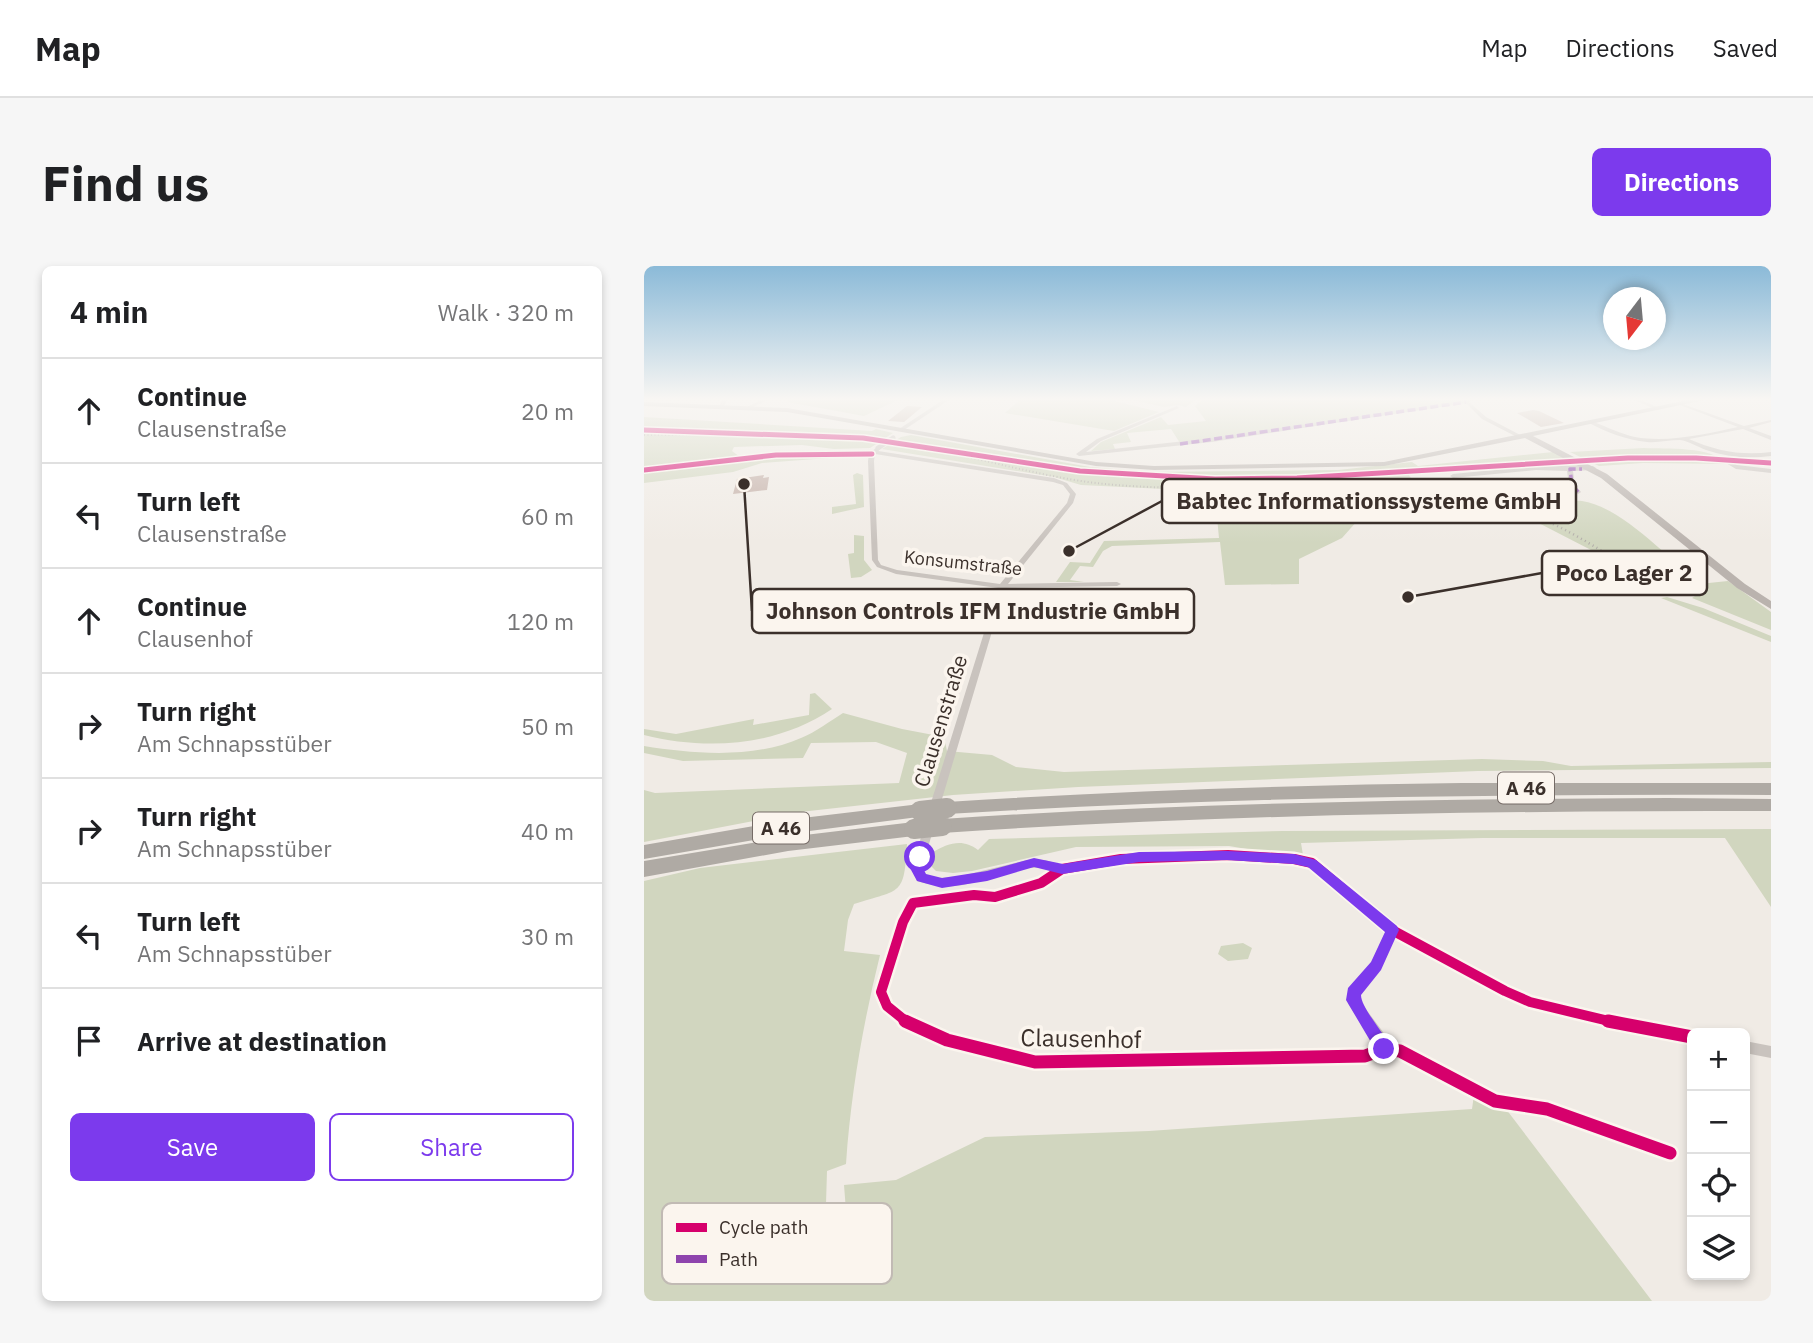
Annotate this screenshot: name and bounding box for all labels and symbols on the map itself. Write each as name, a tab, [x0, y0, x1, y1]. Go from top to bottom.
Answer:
north arrow	[1603, 287, 1666, 350]
callout: Babtec Informationssysteme GmbH	[1162, 479, 1576, 523]
text: Babtec Informationssysteme GmbH	[1176, 485, 1562, 515]
street label: Konsumstraße	[903, 545, 1023, 580]
callout: Poco Lager 2	[1542, 551, 1707, 595]
text: Poco Lager 2	[1555, 557, 1693, 587]
callout: Johnson Controls IFM Industrie GmbH	[752, 589, 1194, 633]
text: Johnson Controls IFM Industrie GmbH	[766, 595, 1180, 625]
street label: Clausenstraße	[907, 651, 973, 790]
road number: A 46	[1498, 772, 1554, 804]
road number: A 46	[753, 813, 809, 844]
route start	[904, 841, 935, 872]
street label: Clausenhof	[1020, 1021, 1142, 1055]
route end	[1368, 1033, 1399, 1064]
legend	[662, 1203, 892, 1284]
text: Cycle path	[719, 1215, 808, 1239]
text: Path	[719, 1247, 758, 1271]

